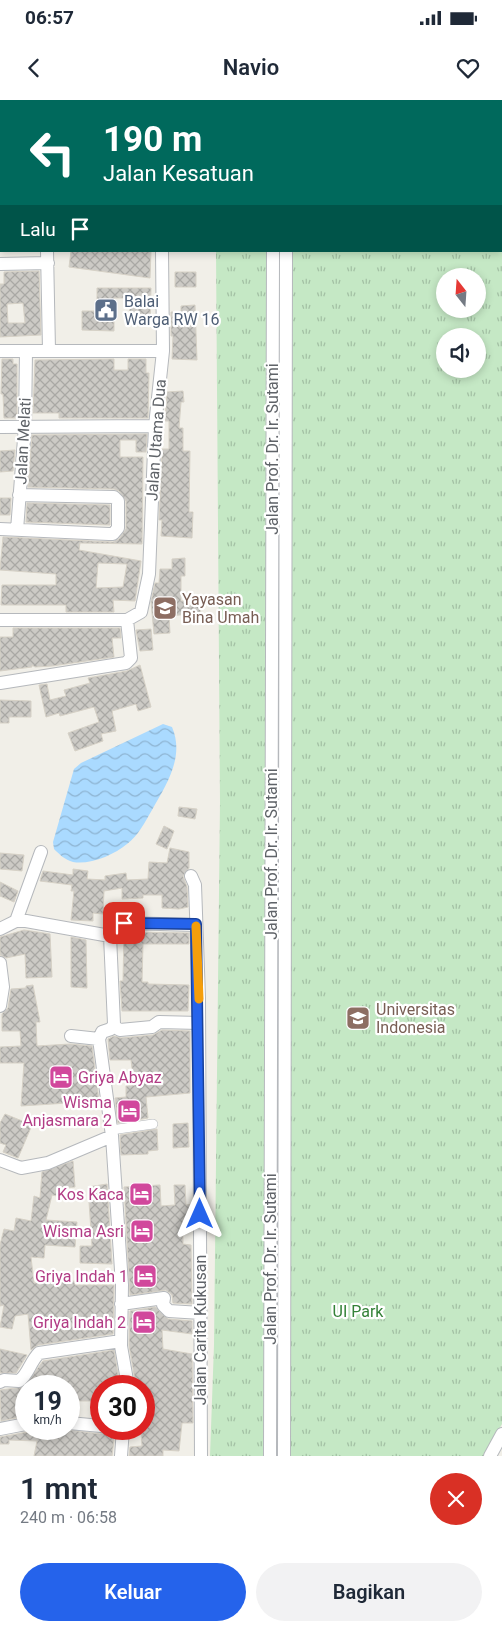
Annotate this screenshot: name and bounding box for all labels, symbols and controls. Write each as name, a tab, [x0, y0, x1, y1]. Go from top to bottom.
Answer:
text: 06:57	[25, 6, 74, 29]
icon: back	[20, 54, 48, 82]
icon: heart	[454, 54, 482, 82]
text: Navio	[223, 55, 279, 80]
text: 190 m	[103, 119, 202, 160]
icon: left	[20, 120, 85, 185]
text: Jalan Kesatuan	[103, 161, 254, 186]
icon: arrive	[66, 215, 94, 243]
text: Lalu	[20, 218, 56, 241]
north arrow	[436, 268, 486, 318]
map controls	[436, 268, 486, 378]
place label: Balai Warga RW 16	[124, 292, 220, 329]
public building icon: Balai Warga RW 16	[93, 297, 119, 323]
button: sound	[436, 328, 486, 378]
street label: Jalan Prof. Dr. Ir. Sutami	[263, 363, 282, 535]
street label: Jalan Utama Dua	[142, 379, 170, 501]
street label: Jalan Melati	[11, 397, 35, 485]
place label: Yayasan Bina Umah	[182, 590, 259, 627]
school or university icon: Yayasan Bina Umah	[152, 595, 178, 621]
street label: Jalan Prof. Dr. Ir. Sutami	[262, 768, 281, 940]
pin	[103, 902, 145, 944]
icon: arrive	[110, 909, 138, 937]
place label: Universitas Indonesia	[376, 1000, 455, 1037]
school or university icon: Universitas Indonesia	[345, 1005, 371, 1031]
hotel icon: Griya Abyaz	[48, 1064, 74, 1090]
place label: Griya Abyaz	[78, 1068, 162, 1087]
place label: Wisma Anjasmara 2	[22, 1093, 112, 1130]
hotel icon: Wisma Anjasmara 2	[116, 1098, 142, 1124]
street label: Jalan Prof. Dr. Ir. Sutami	[261, 1173, 280, 1345]
hotel icon: Kos Kaca	[128, 1181, 154, 1207]
place label: Kos Kaca	[57, 1185, 124, 1204]
position arrow	[173, 1187, 225, 1239]
hotel icon: Wisma Asri	[129, 1218, 155, 1244]
place label: Wisma Asri	[43, 1222, 124, 1241]
street label: Jalan Carita Kukusan	[191, 1255, 210, 1405]
hotel icon: Griya Indah 1	[132, 1263, 158, 1289]
place label: Griya Indah 1	[35, 1267, 128, 1286]
park label: UI Park	[333, 1302, 384, 1321]
hotel icon: Griya Indah 2	[131, 1309, 157, 1335]
place label: Griya Indah 2	[33, 1313, 126, 1332]
speed limit sign: 30	[90, 1375, 155, 1440]
text: 19	[33, 1387, 62, 1416]
text: km/h	[33, 1413, 62, 1427]
text: 1 mnt	[20, 1471, 98, 1506]
button: close	[430, 1473, 482, 1525]
text: 240 m · 06:58	[20, 1508, 117, 1527]
button: Keluar	[20, 1563, 246, 1621]
button: Bagikan	[256, 1563, 482, 1621]

